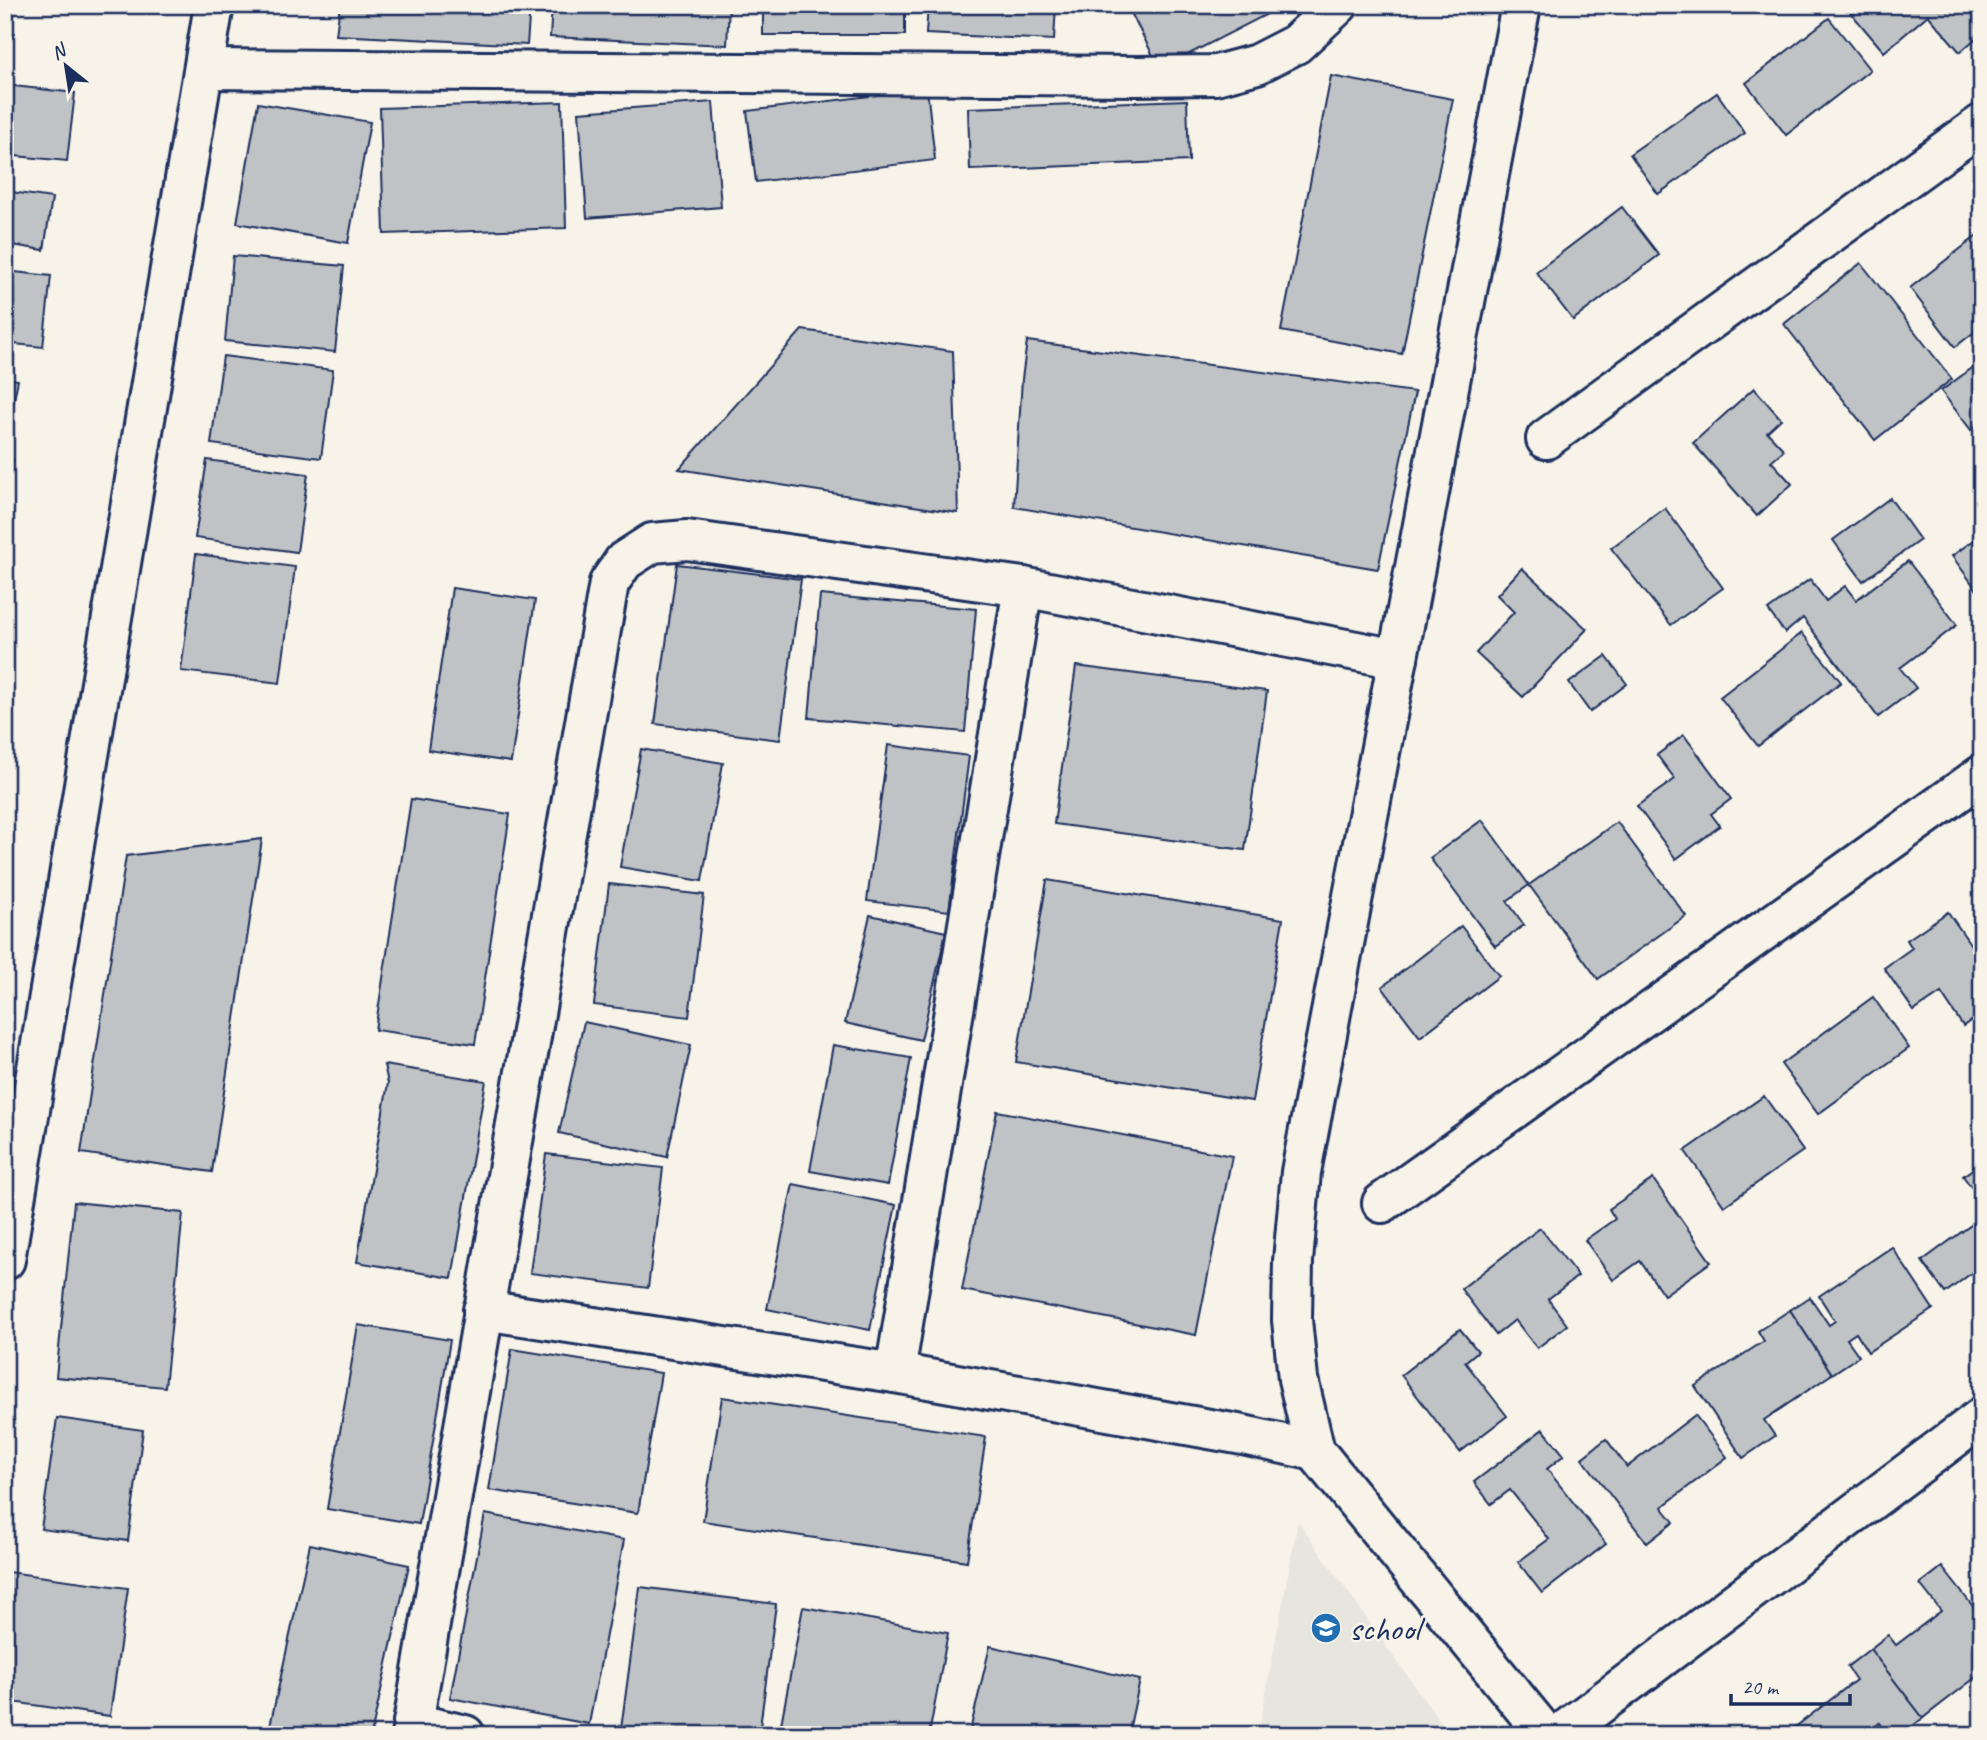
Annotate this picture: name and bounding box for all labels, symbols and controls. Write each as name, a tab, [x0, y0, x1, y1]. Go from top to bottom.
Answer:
north arrow	[32, 32, 102, 102]
text: N	[47, 37, 72, 65]
place label: school	[1349, 1606, 1426, 1651]
school or university icon: school	[1309, 1611, 1343, 1645]
scale bar	[1731, 1663, 1850, 1707]
text: 20 m	[1742, 1674, 1780, 1700]

